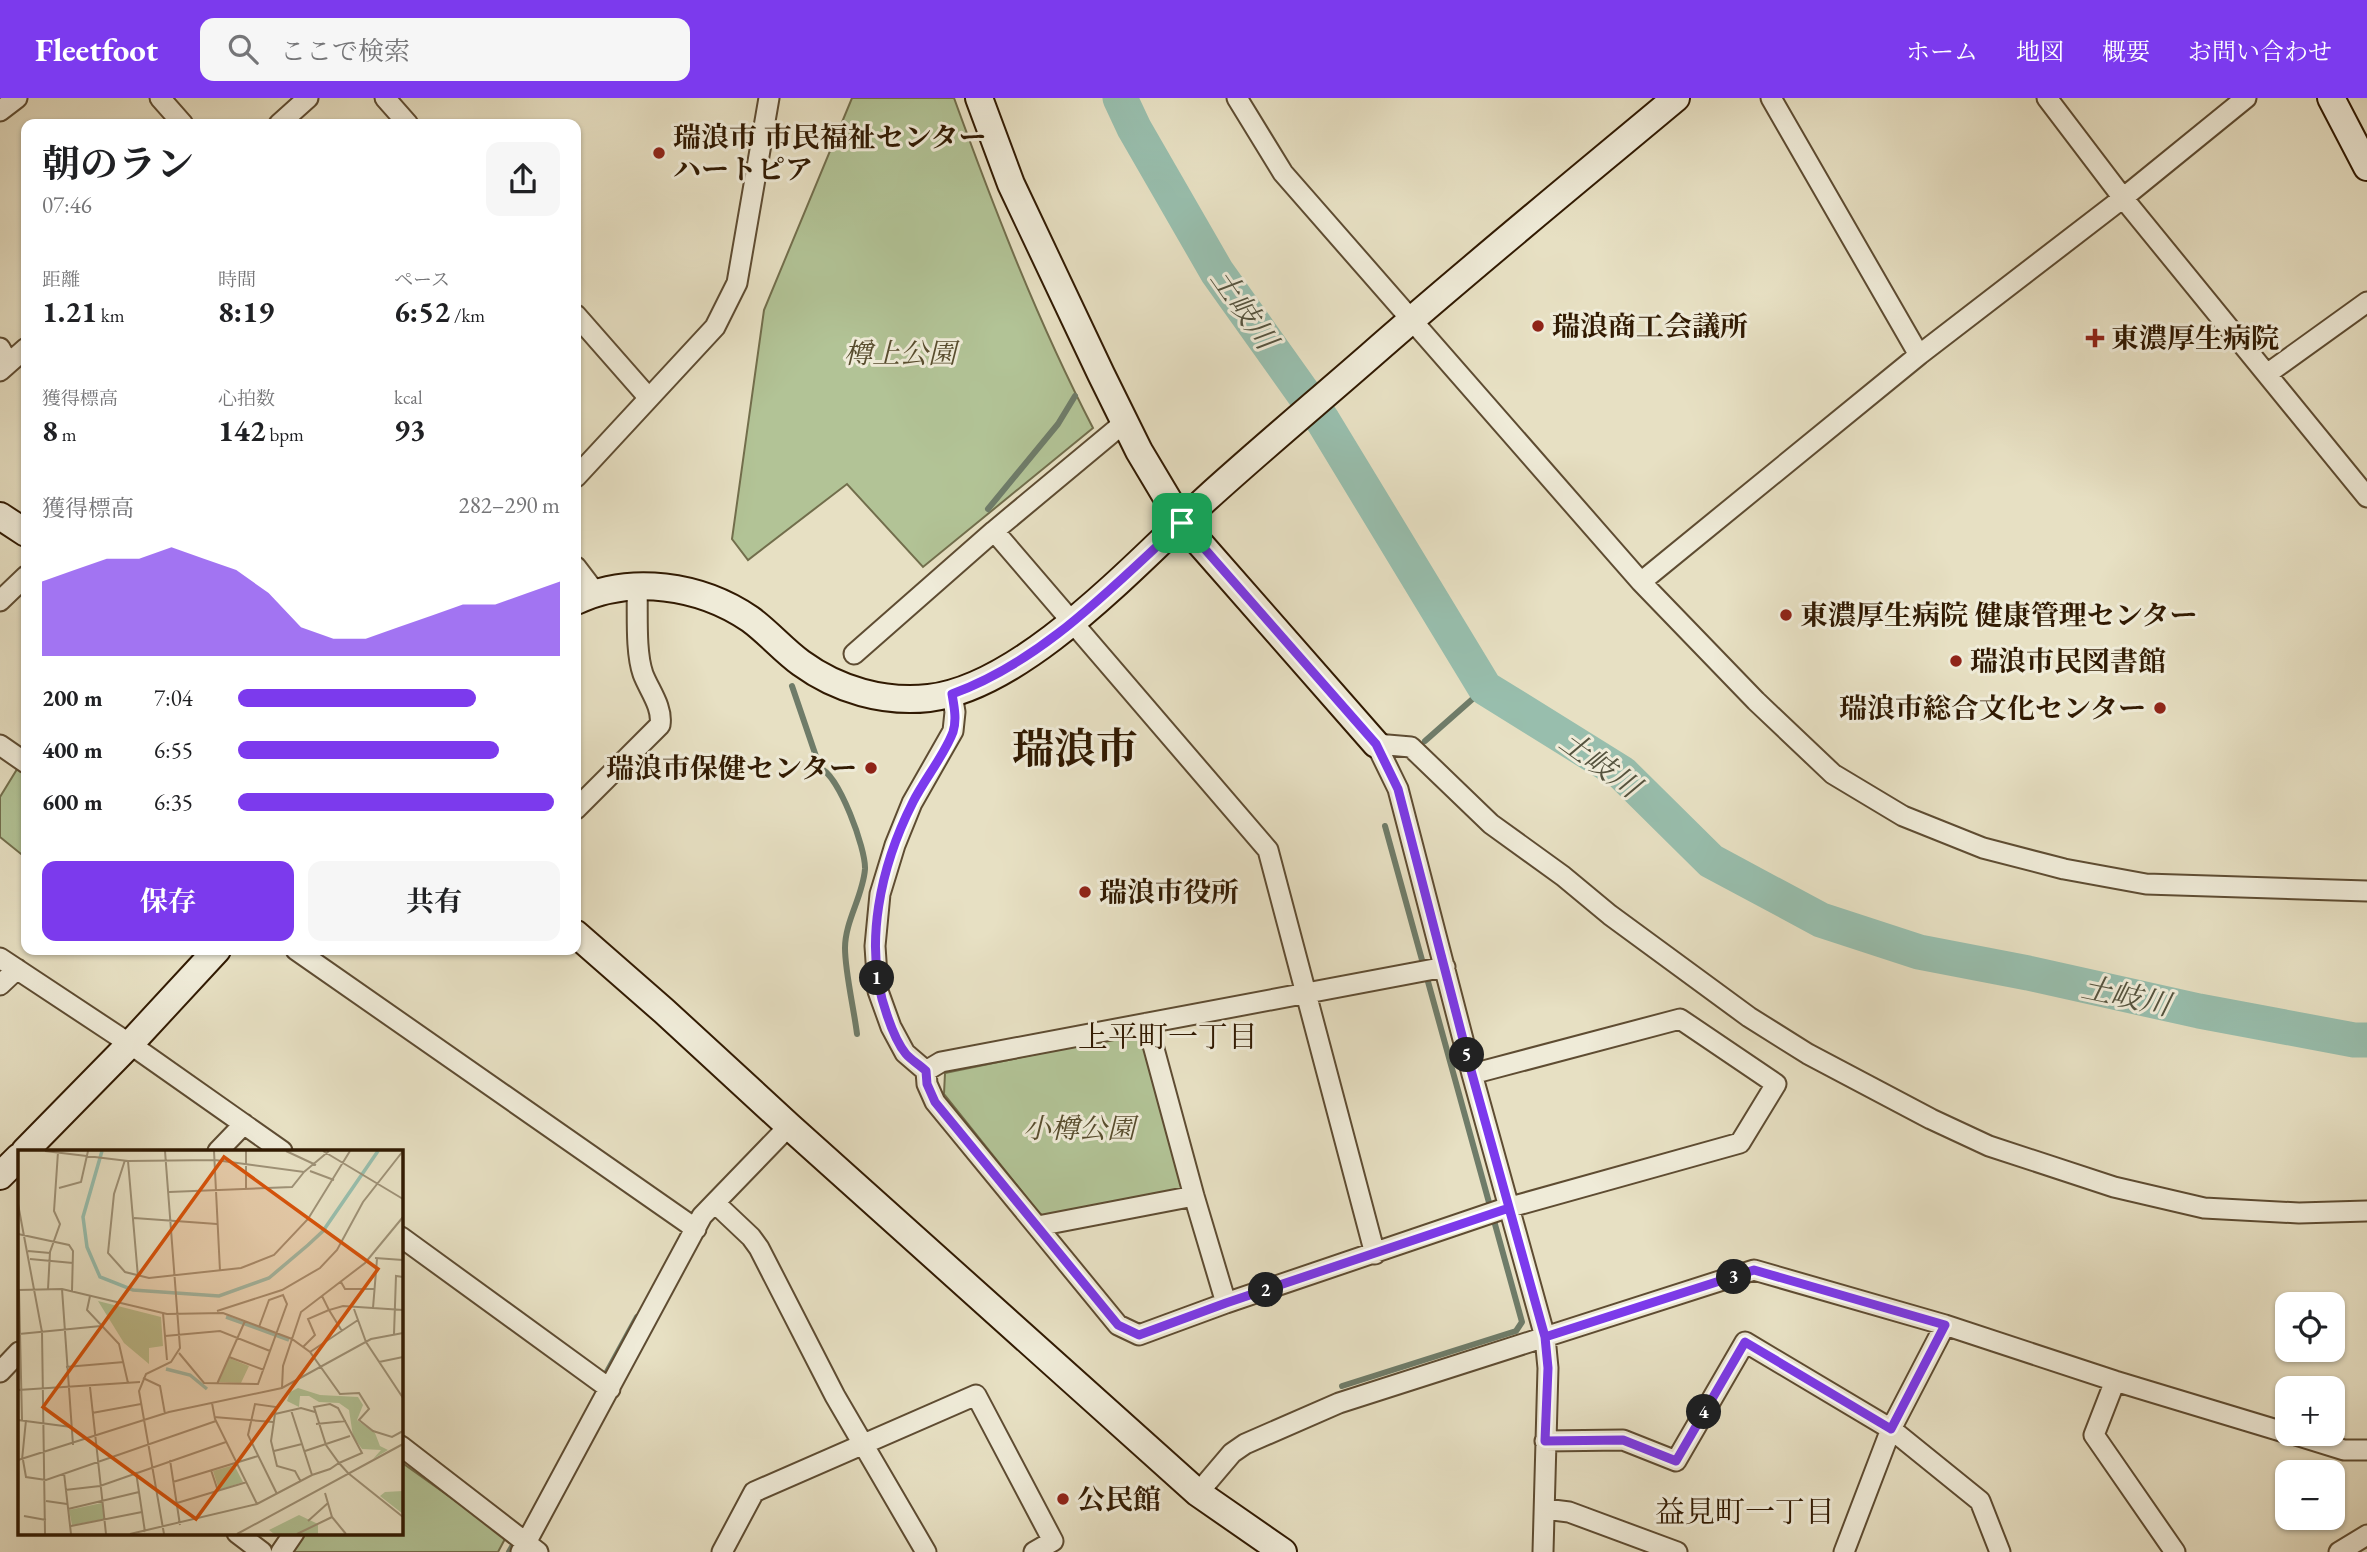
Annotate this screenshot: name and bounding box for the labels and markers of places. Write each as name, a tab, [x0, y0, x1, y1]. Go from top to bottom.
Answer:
place label: 瑞浪市 市民福祉センター ハートピア	[673, 119, 987, 187]
marker: 瑞浪市 市民福祉センター ハートピア	[651, 145, 667, 161]
place label: 瑞浪商工会議所	[1552, 308, 1748, 344]
marker: 瑞浪商工会議所	[1530, 318, 1546, 334]
place label: 東濃厚生病院	[2111, 320, 2279, 356]
marker: 東濃厚生病院	[2085, 328, 2105, 348]
pin	[1152, 493, 1212, 553]
place label: 東濃厚生病院 健康管理センター	[1800, 597, 2198, 633]
marker: 東濃厚生病院 健康管理センター	[1778, 607, 1794, 623]
place label: 瑞浪市民図書館	[1970, 643, 2166, 679]
marker: 瑞浪市民図書館	[1948, 653, 1964, 669]
place label: 瑞浪市総合文化センター	[1839, 690, 2146, 726]
marker: 瑞浪市総合文化センター	[2152, 700, 2168, 716]
place label: 瑞浪市保健センター	[606, 750, 857, 786]
marker: 瑞浪市保健センター	[863, 760, 879, 776]
place label: 瑞浪市役所	[1099, 874, 1239, 910]
marker: 瑞浪市役所	[1077, 884, 1093, 900]
pin: 1	[860, 960, 894, 996]
pin: 5	[1450, 1038, 1484, 1072]
pin: 3	[1716, 1260, 1752, 1294]
pin: 2	[1248, 1272, 1284, 1308]
pin: 4	[1686, 1394, 1722, 1430]
place label: 公民館	[1077, 1481, 1161, 1517]
marker: 公民館	[1055, 1491, 1071, 1507]

